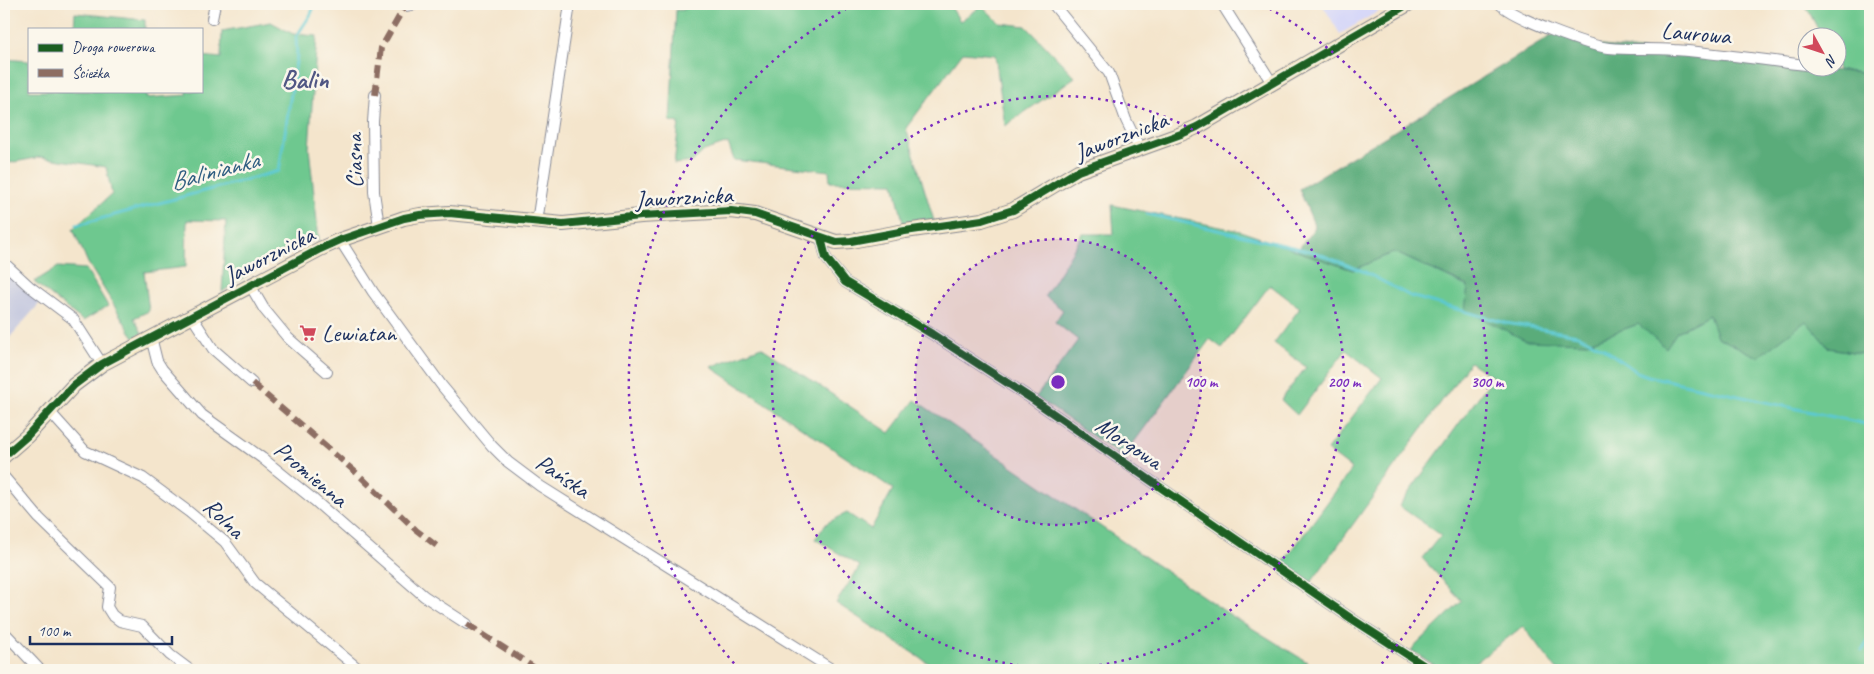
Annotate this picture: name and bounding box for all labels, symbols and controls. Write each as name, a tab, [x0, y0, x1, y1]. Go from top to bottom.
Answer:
street label: Laurowa	[1660, 15, 1733, 51]
legend	[28, 28, 202, 92]
north arrow	[1796, 28, 1846, 78]
text: Droga rowerowa	[72, 38, 156, 57]
text: N	[1821, 51, 1841, 71]
district label: Balin	[282, 63, 329, 96]
text: Ścieżka	[72, 64, 110, 83]
street label: Jaworznicka	[1069, 104, 1173, 168]
street label: Ciasna	[338, 131, 369, 188]
water label: Balinianka	[167, 143, 264, 198]
street label: Jaworznicka	[634, 179, 735, 215]
street label: Jaworznicka	[218, 219, 321, 291]
place label: Lewiatan	[322, 318, 397, 348]
supermarket icon: Lewiatan	[298, 323, 318, 343]
centre of rings	[1049, 373, 1067, 391]
text: 100 m	[1185, 373, 1219, 392]
text: 200 m	[1328, 373, 1362, 392]
text: 300 m	[1471, 373, 1505, 392]
street label: Morgowa	[1090, 410, 1170, 477]
street label: Promienna	[268, 434, 355, 515]
street label: Pańska	[530, 447, 597, 506]
street label: Rolna	[197, 491, 252, 546]
scale bar	[30, 614, 172, 646]
text: 100 m	[38, 622, 72, 641]

